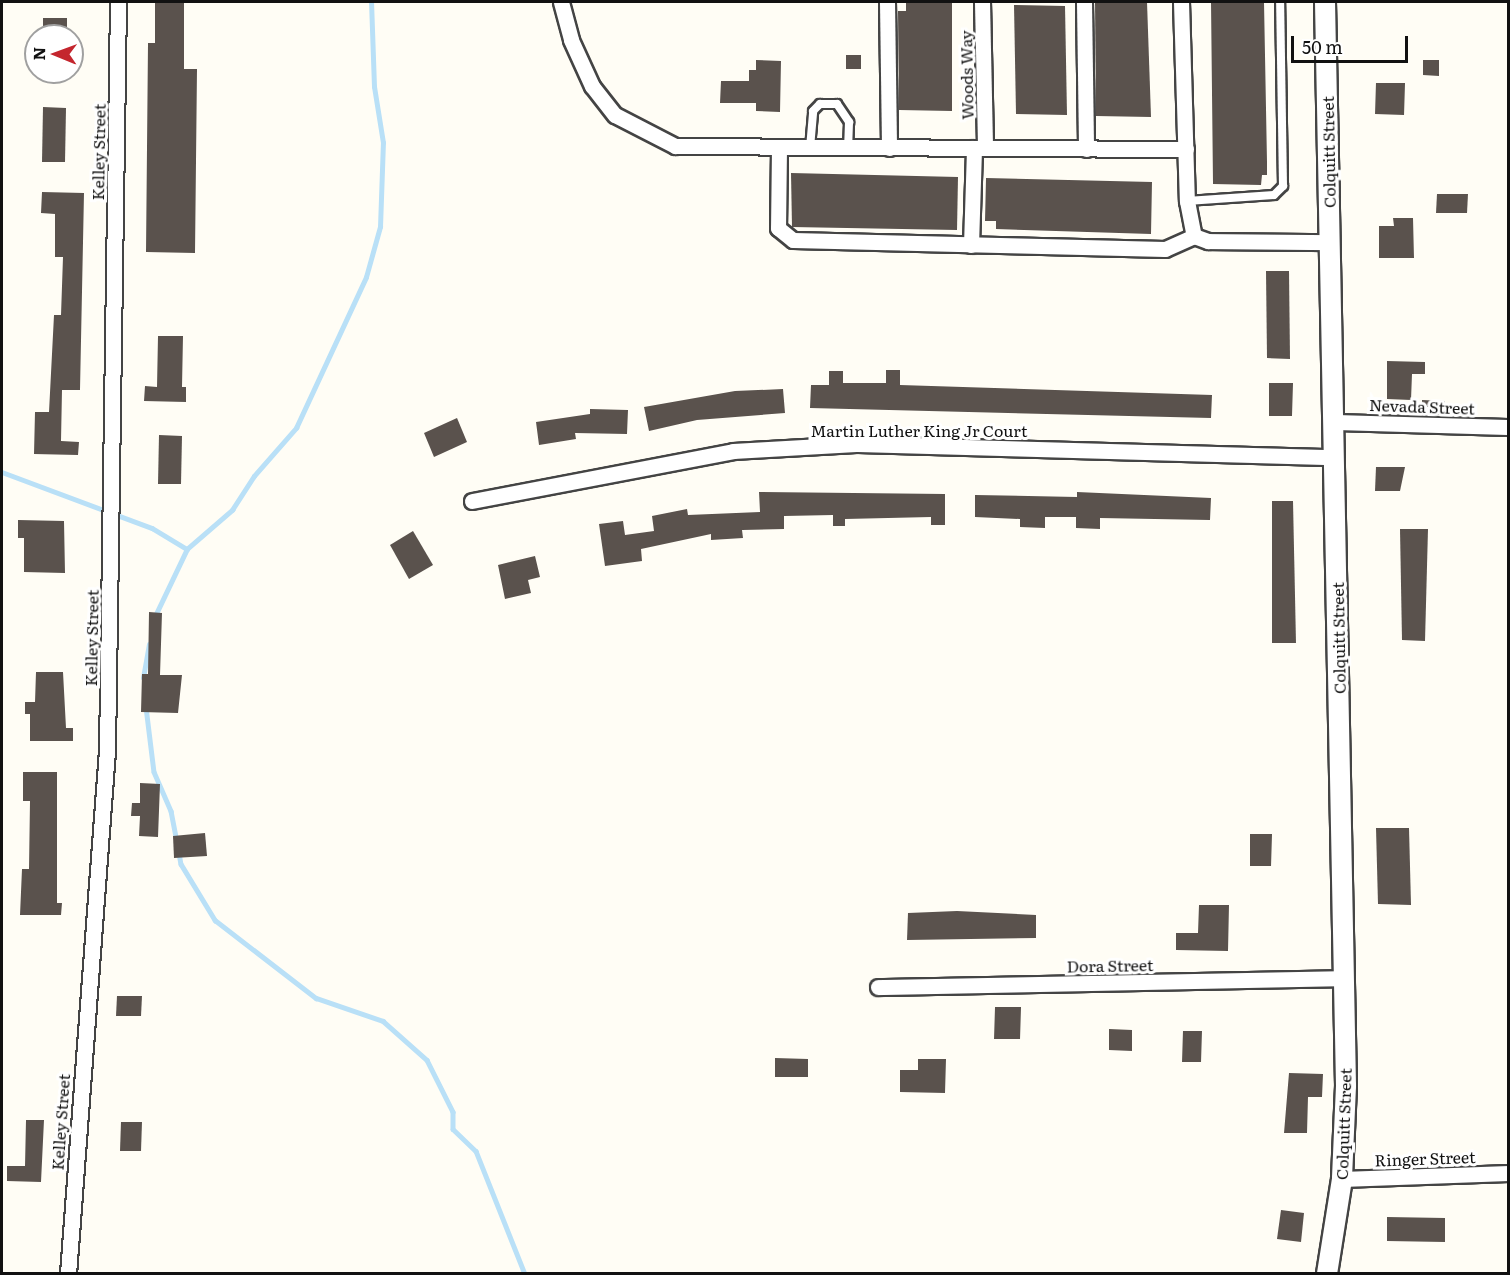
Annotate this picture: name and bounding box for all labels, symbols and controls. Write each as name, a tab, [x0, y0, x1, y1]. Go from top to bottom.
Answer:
north arrow	[24, 24, 84, 84]
scale bar	[1294, 24, 1411, 62]
street label: Woods Way	[956, 30, 976, 120]
text: 50 m	[1302, 33, 1343, 60]
text: N	[26, 47, 50, 61]
street label: Colquitt Street	[1317, 96, 1339, 208]
street label: Kelley Street	[88, 104, 108, 200]
street label: Nevada Street	[1369, 395, 1475, 417]
street label: Martin Luther King Jr Court	[811, 420, 1027, 440]
street label: Colquitt Street	[1327, 582, 1349, 694]
street label: Kelley Street	[81, 590, 101, 686]
street label: Dora Street	[1067, 955, 1153, 975]
street label: Colquitt Street	[1331, 1068, 1355, 1180]
street label: Kelley Street	[47, 1073, 73, 1171]
street label: Ringer Street	[1374, 1147, 1476, 1169]

